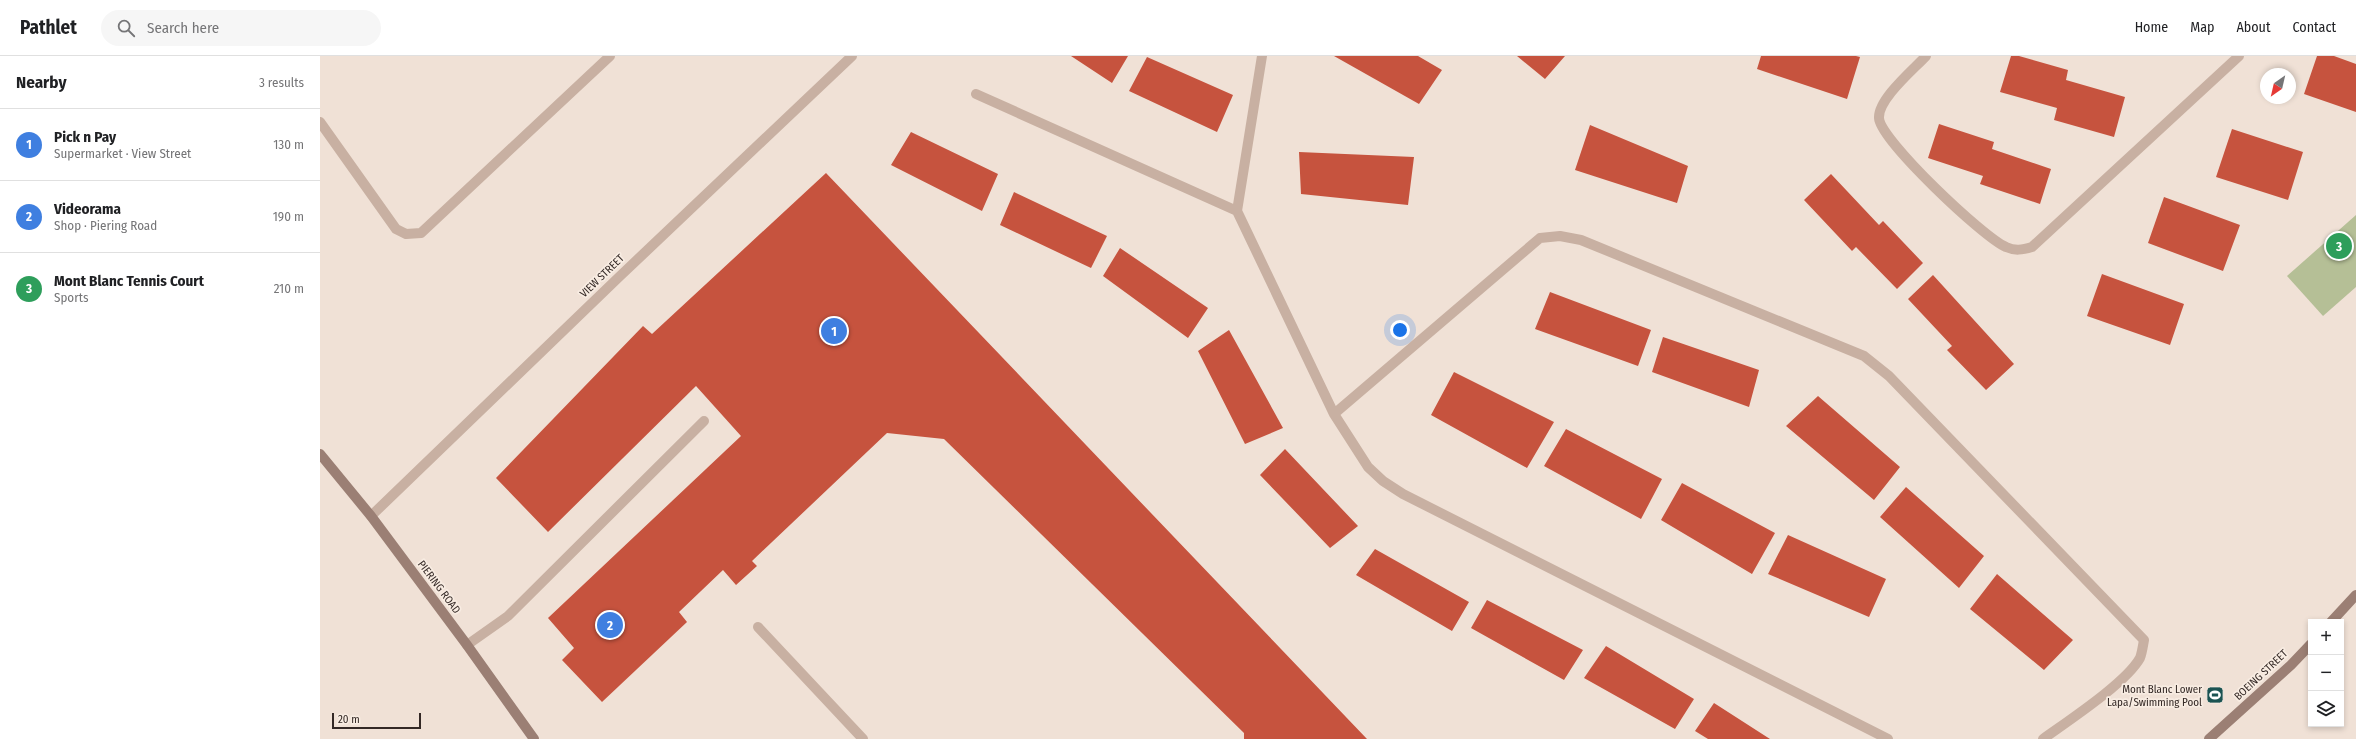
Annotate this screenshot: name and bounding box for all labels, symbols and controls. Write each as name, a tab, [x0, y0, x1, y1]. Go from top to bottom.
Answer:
search box	[101, 10, 381, 46]
text: Pathlet	[20, 16, 77, 39]
icon: search	[115, 17, 137, 39]
text: Search here	[147, 19, 219, 37]
text: Home	[2135, 19, 2168, 36]
text: Map	[2190, 19, 2214, 36]
text: About	[2236, 19, 2271, 36]
text: Contact	[2293, 19, 2336, 36]
north arrow	[2260, 68, 2296, 104]
text: Nearby	[16, 72, 67, 93]
text: 3 results	[259, 75, 304, 90]
text: Pick n Pay	[54, 128, 116, 146]
text: 1	[26, 137, 32, 152]
text: 130 m	[273, 137, 304, 152]
text: Supermarket · View Street	[54, 146, 191, 161]
text: Videorama	[54, 200, 121, 218]
text: 2	[26, 209, 32, 224]
text: 190 m	[273, 209, 304, 224]
text: Shop · Piering Road	[54, 218, 157, 233]
pin: 3	[2326, 231, 2352, 261]
street label: VIEW STREET	[577, 251, 627, 300]
text: Mont Blanc Tennis Court	[54, 272, 204, 290]
text: 3	[26, 281, 32, 296]
text: 210 m	[274, 281, 304, 296]
text: Sports	[54, 290, 89, 305]
pin: 1	[821, 316, 847, 346]
your location	[1390, 320, 1410, 340]
street label: PIERING ROAD	[415, 558, 463, 616]
pin: 2	[597, 610, 623, 640]
map controls	[2308, 619, 2344, 727]
button: +	[2308, 619, 2344, 655]
street label: BOEING STREET	[2232, 646, 2291, 703]
button: −	[2308, 655, 2344, 691]
place label: Mont Blanc Lower Lapa/Swimming Pool	[2107, 683, 2202, 709]
sports icon: Mont Blanc Lower Lapa/Swimming Pool	[2205, 685, 2225, 705]
button: layers	[2308, 691, 2344, 727]
scale bar	[332, 711, 421, 730]
text: 20 m	[338, 713, 360, 726]

